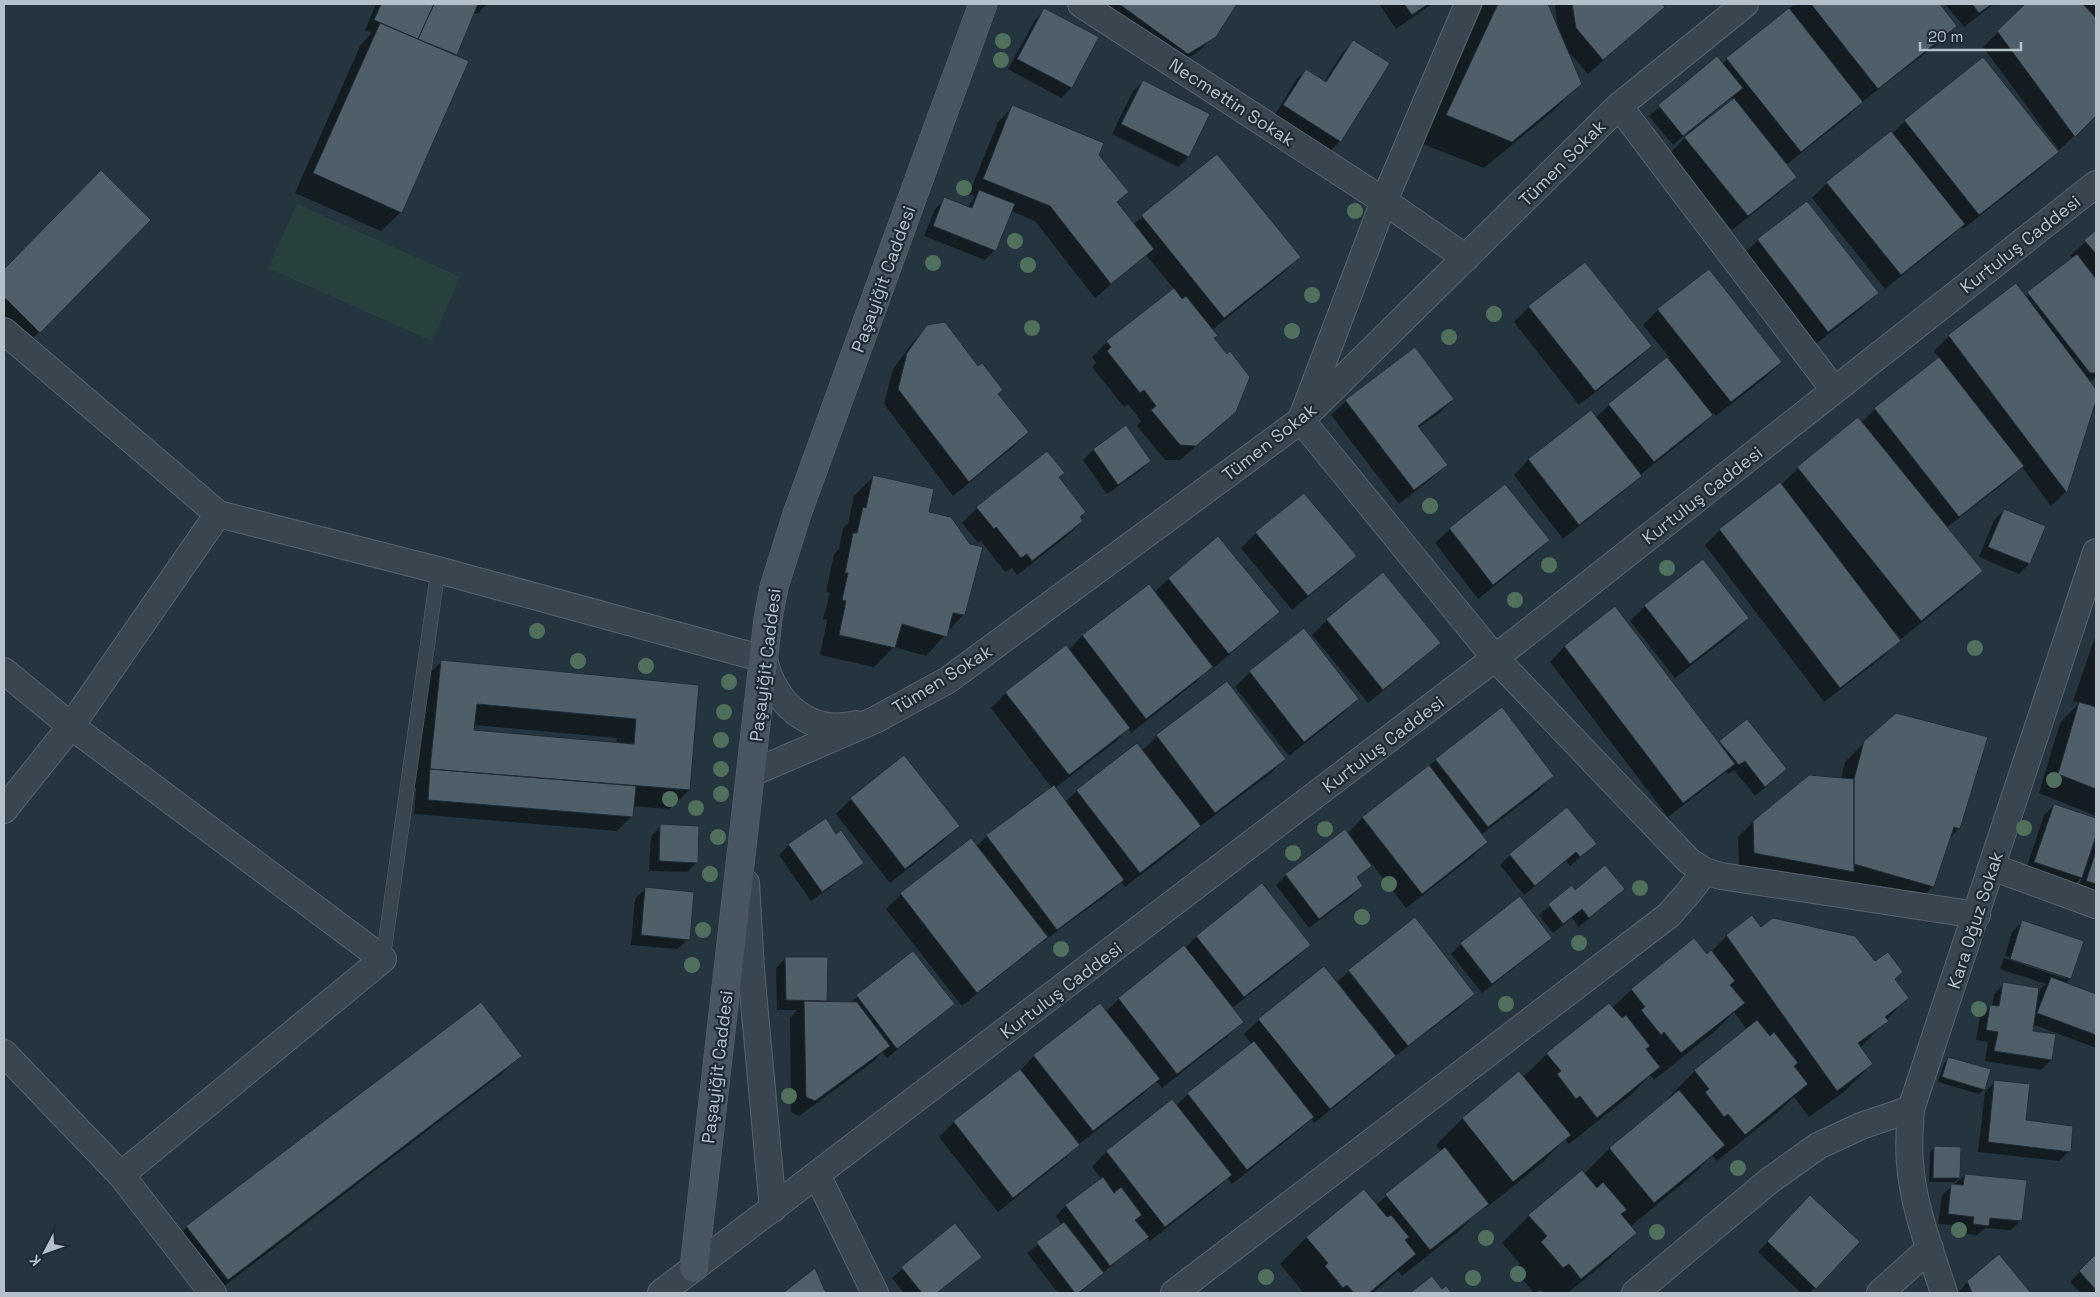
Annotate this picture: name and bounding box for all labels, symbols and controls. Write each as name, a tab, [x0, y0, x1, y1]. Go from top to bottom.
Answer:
scale bar	[1920, 20, 2021, 52]
text: 20 m	[1928, 27, 1963, 46]
street label: Necmettin Sokak	[1165, 53, 1299, 151]
street label: Tümen Sokak	[1514, 114, 1611, 211]
street label: Kurtuluş Caddesi	[1955, 190, 2085, 298]
street label: Paşayiğit Caddesi	[846, 203, 920, 355]
street label: Tümen Sokak	[1217, 398, 1321, 486]
street label: Kurtuluş Caddesi	[1637, 441, 1767, 549]
street label: Paşayiğit Caddesi	[744, 587, 786, 743]
street label: Tümen Sokak	[888, 639, 997, 719]
street label: Kurtuluş Caddesi	[1317, 691, 1449, 797]
street label: Kara Oğuz Sokak	[1942, 848, 2008, 992]
street label: Kurtuluş Caddesi	[995, 937, 1127, 1043]
street label: Paşayiğit Caddesi	[696, 989, 738, 1145]
north arrow	[20, 1227, 70, 1277]
text: K	[25, 1251, 45, 1270]

